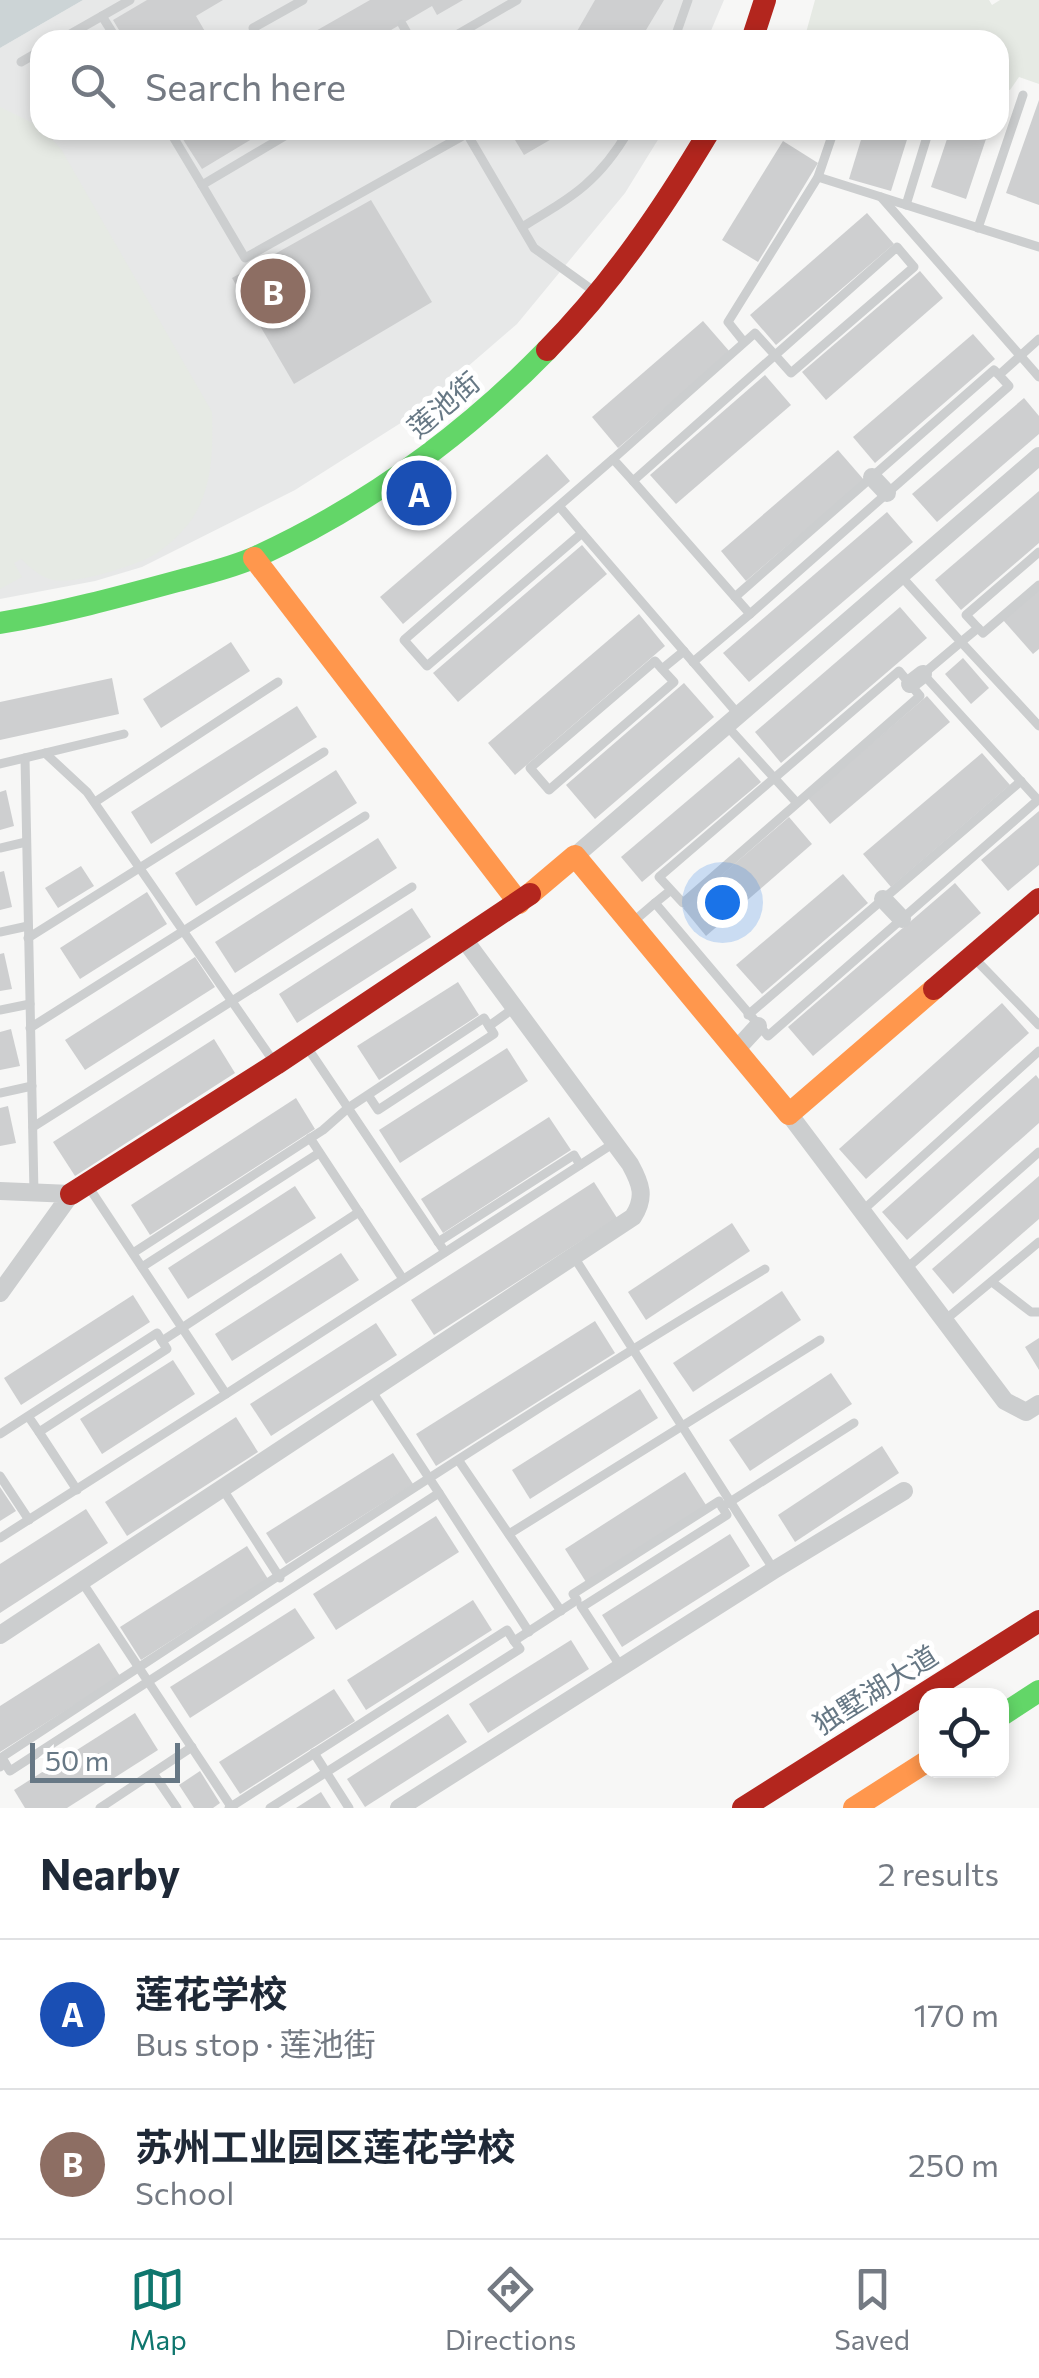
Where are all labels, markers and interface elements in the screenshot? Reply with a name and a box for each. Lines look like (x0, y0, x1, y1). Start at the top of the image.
search box (30, 30, 1009, 140)
icon: search (65, 58, 120, 113)
text: Search here (145, 62, 346, 109)
pin: B (240, 254, 306, 328)
street label: 莲池街 (400, 364, 486, 444)
pin: A (386, 456, 452, 530)
your location (697, 877, 748, 928)
street label: 独墅湖大道 (807, 1637, 943, 1741)
map controls (919, 1688, 1009, 1778)
button: locate (919, 1688, 1009, 1778)
scale bar (30, 1738, 180, 1782)
text: 50 m (45, 1743, 109, 1777)
text: Nearby (40, 1847, 180, 1899)
text: 2 results (878, 1853, 999, 1893)
text: 莲花学校 (135, 1969, 287, 2016)
text: A (61, 1994, 84, 2034)
text: 170 m (914, 1994, 999, 2034)
text: Bus stop · 莲池街 (135, 2023, 375, 2063)
text: 苏州工业园区莲花学校 (135, 2122, 515, 2169)
text: B (62, 2144, 83, 2184)
text: 250 m (908, 2144, 999, 2184)
text: School (135, 2172, 234, 2212)
tab: Map (129, 2262, 187, 2356)
tab: Directions (445, 2262, 576, 2356)
tab: Saved (834, 2262, 910, 2356)

